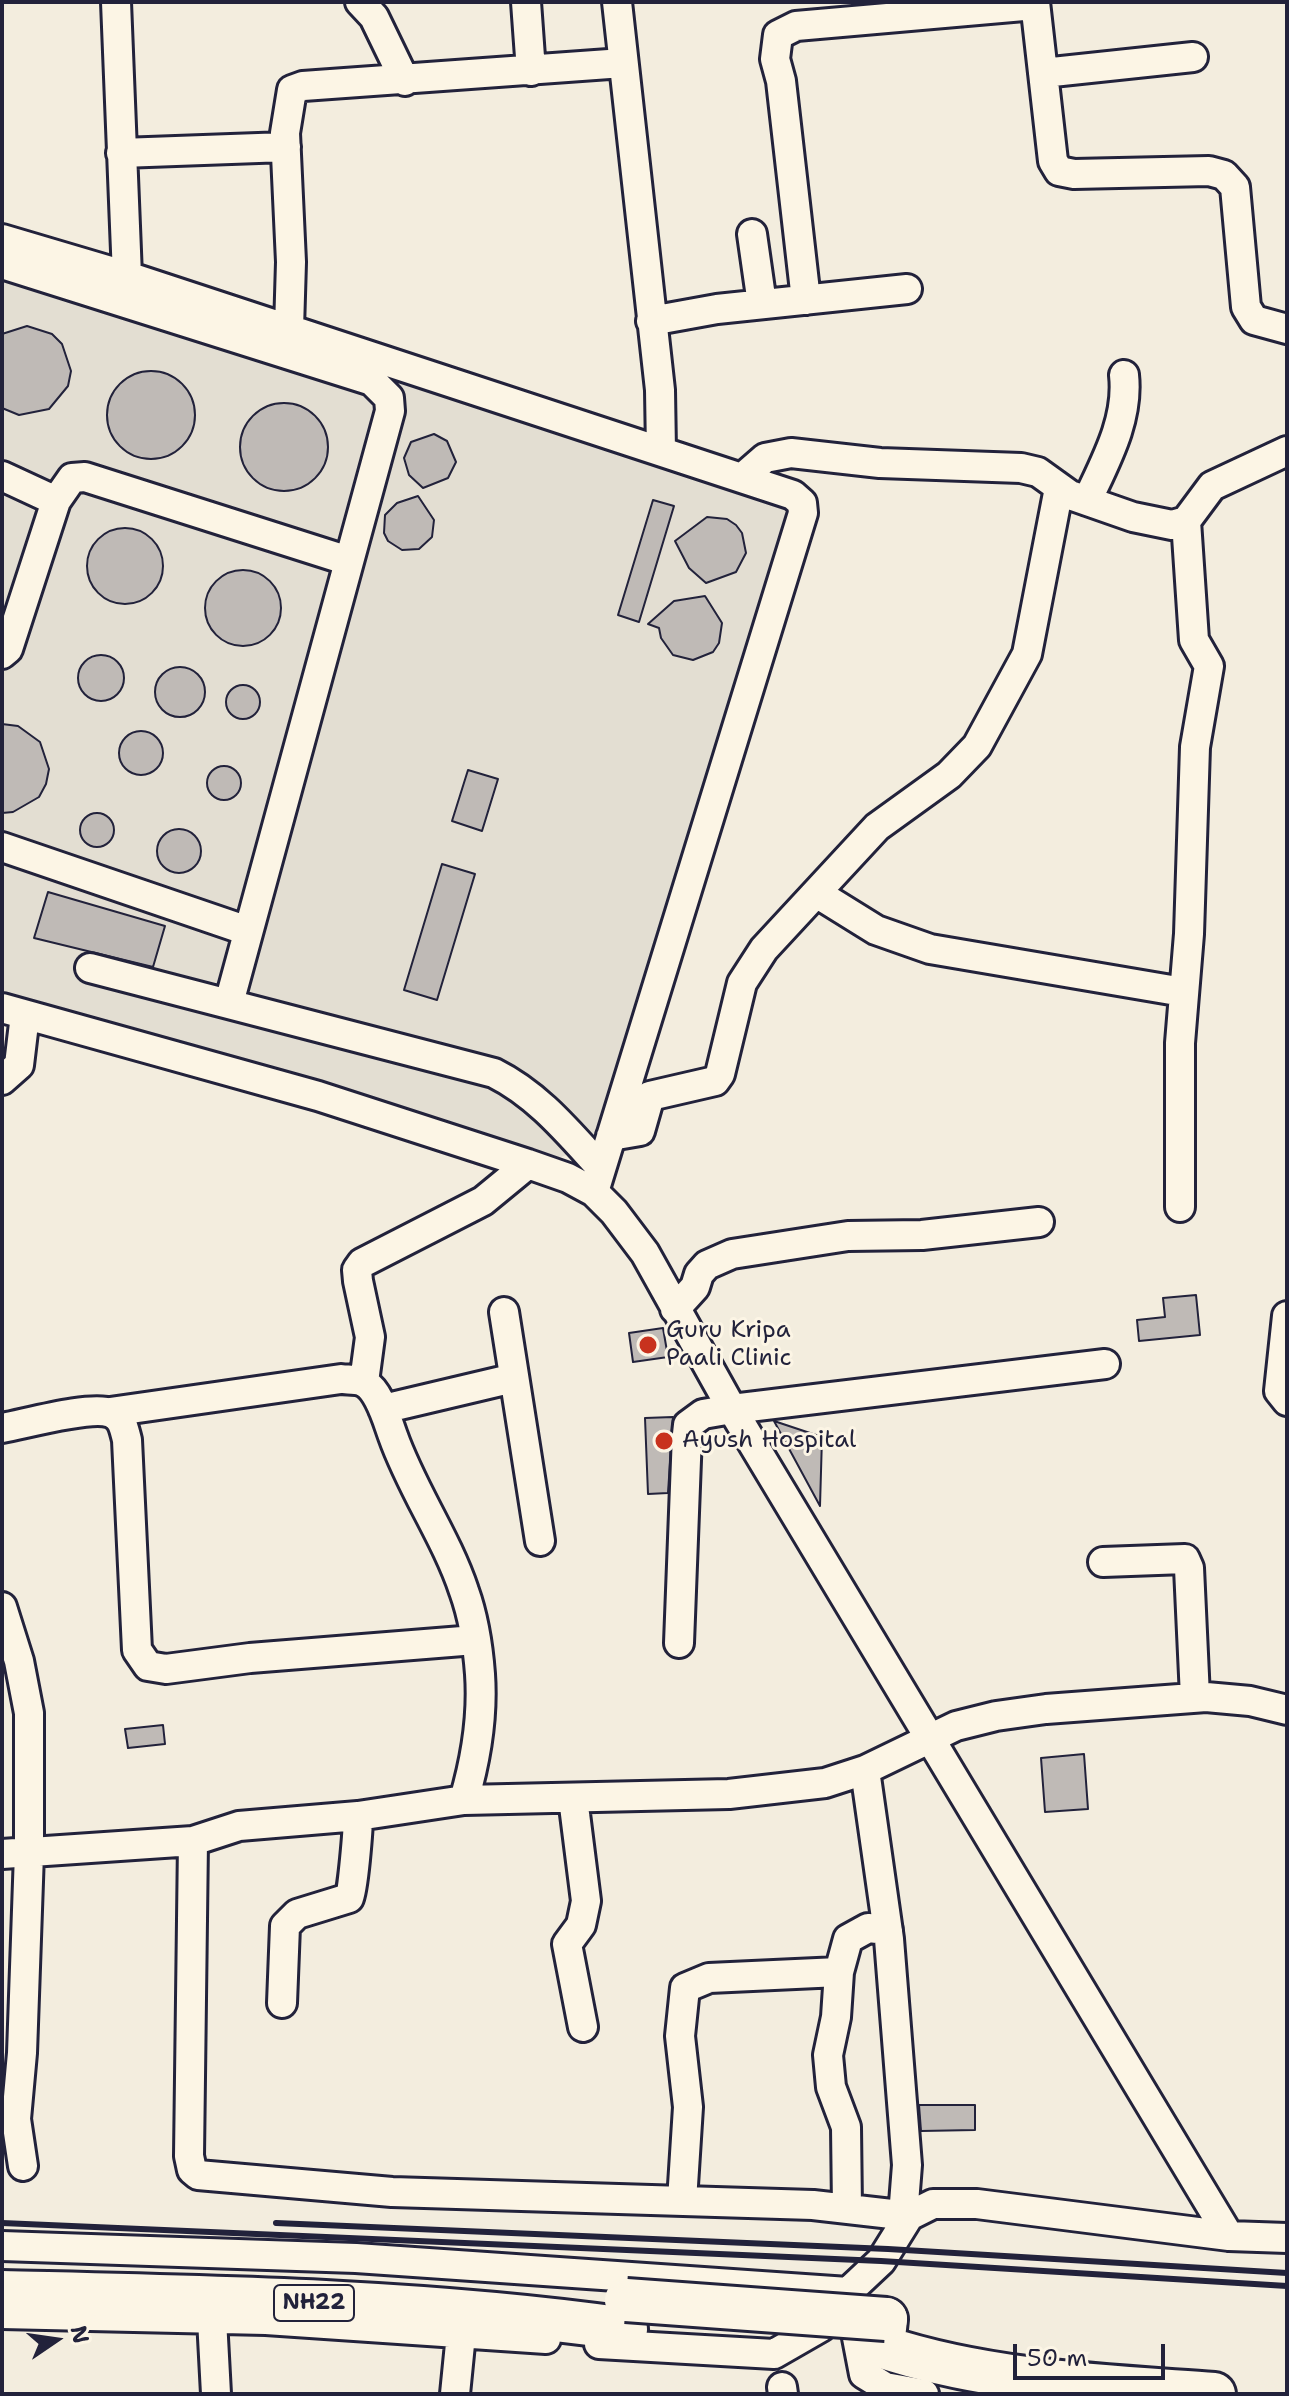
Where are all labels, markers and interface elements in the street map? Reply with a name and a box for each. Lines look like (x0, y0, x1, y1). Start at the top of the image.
place label: Guru Kripa Paali Clinic (666, 1317, 792, 1373)
marker: Guru Kripa Paali Clinic (637, 1334, 659, 1356)
place label: Ayush Hospital (682, 1427, 856, 1455)
marker: Ayush Hospital (653, 1430, 675, 1452)
road number: NH22 (274, 2285, 354, 2321)
north arrow (16, 2300, 96, 2380)
text: N (64, 2323, 96, 2346)
scale bar (1017, 2328, 1169, 2378)
text: 50 m (1027, 2342, 1087, 2374)

